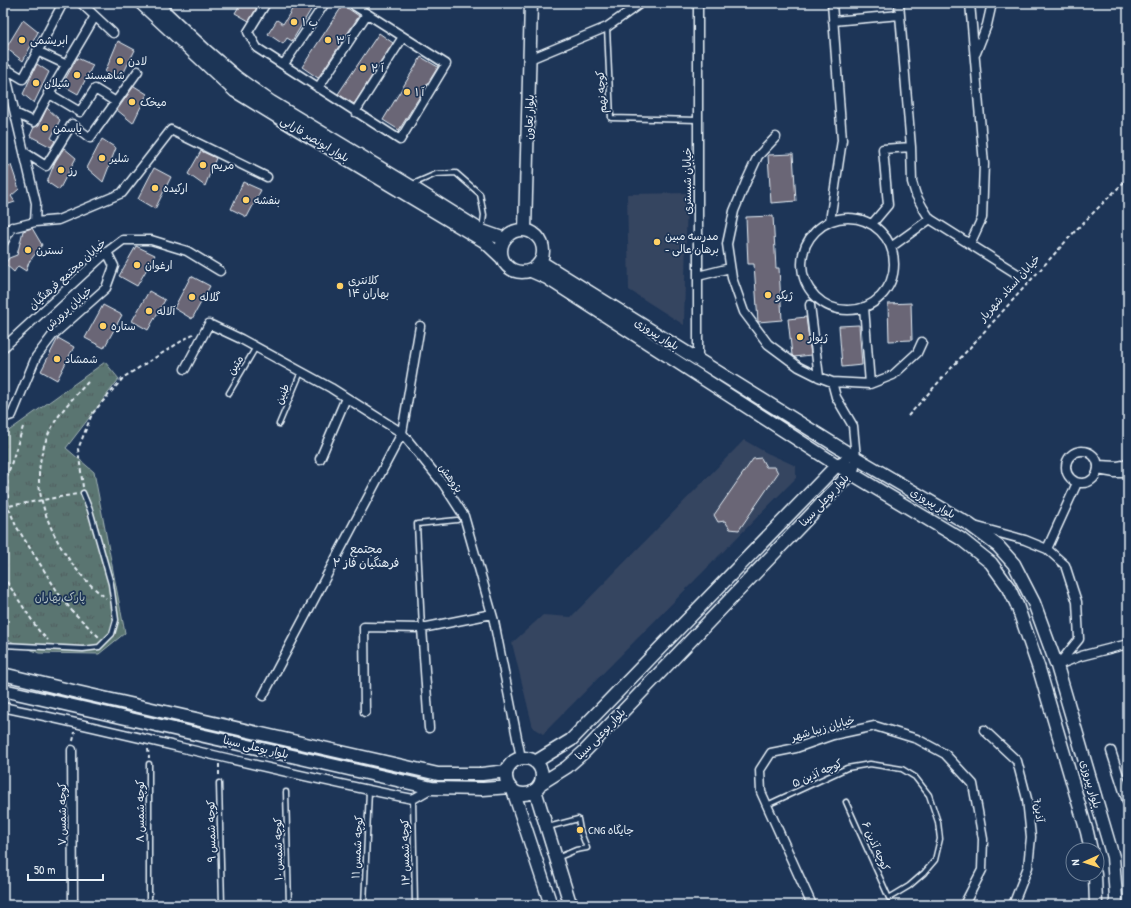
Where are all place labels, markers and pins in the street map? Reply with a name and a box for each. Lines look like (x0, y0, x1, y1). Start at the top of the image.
place label: ب ۱ (302, 15, 318, 30)
marker: ب ۱ (289, 17, 299, 27)
place label: ابریشمی (30, 33, 68, 48)
place label: آ ۳ (336, 33, 352, 47)
marker: ابریشمی (17, 35, 27, 45)
marker: آ ۳ (323, 35, 333, 45)
place label: لادن (128, 54, 147, 68)
marker: لادن (115, 56, 125, 66)
place label: آ ۲ (371, 61, 385, 75)
marker: آ ۲ (358, 63, 368, 73)
place label: شاهپسند (85, 68, 125, 82)
marker: شاهپسند (72, 70, 82, 80)
place label: شیلان (44, 76, 70, 90)
marker: شیلان (31, 78, 41, 88)
place label: آ ۱ (415, 85, 426, 99)
marker: آ ۱ (402, 87, 412, 97)
place label: میخک (140, 95, 167, 109)
marker: میخک (127, 97, 137, 107)
place label: یاسمن (53, 121, 82, 135)
marker: یاسمن (40, 123, 50, 133)
place label: شلیر (109, 151, 129, 165)
marker: شلیر (97, 153, 107, 163)
place label: مریم (211, 158, 234, 174)
marker: مریم (198, 160, 208, 170)
place label: رز (68, 163, 77, 177)
marker: رز (56, 165, 66, 175)
place label: ارکیده (163, 181, 188, 195)
marker: ارکیده (150, 183, 160, 193)
place label: بنفشه (254, 193, 280, 208)
marker: بنفشه (241, 195, 251, 205)
place label: مدرسه مبین - برهان عالی (665, 229, 719, 257)
marker: مدرسه مبین - برهان عالی (652, 237, 662, 247)
place label: نسترن (36, 243, 63, 257)
marker: نسترن (23, 245, 33, 255)
place label: ارغوان (145, 258, 173, 273)
marker: ارغوان (132, 260, 142, 270)
place label: کلانتری ۱۴ بهاران (348, 273, 389, 301)
marker: کلانتری ۱۴ بهاران (335, 281, 345, 291)
place label: ژیکو (775, 288, 793, 303)
place label: گلاله (200, 290, 221, 304)
marker: ژیکو (763, 290, 773, 300)
marker: گلاله (187, 292, 197, 302)
place label: آلاله (157, 304, 176, 318)
marker: آلاله (144, 306, 154, 316)
place label: ستاره (111, 319, 136, 333)
marker: ستاره (98, 321, 108, 331)
place label: ژیوار (807, 330, 828, 345)
marker: ژیوار (795, 332, 805, 342)
place label: شمشاد (65, 352, 98, 366)
marker: شمشاد (52, 354, 62, 364)
place label: CNG جایگاه (588, 823, 634, 837)
marker: CNG جایگاه (575, 825, 585, 835)

